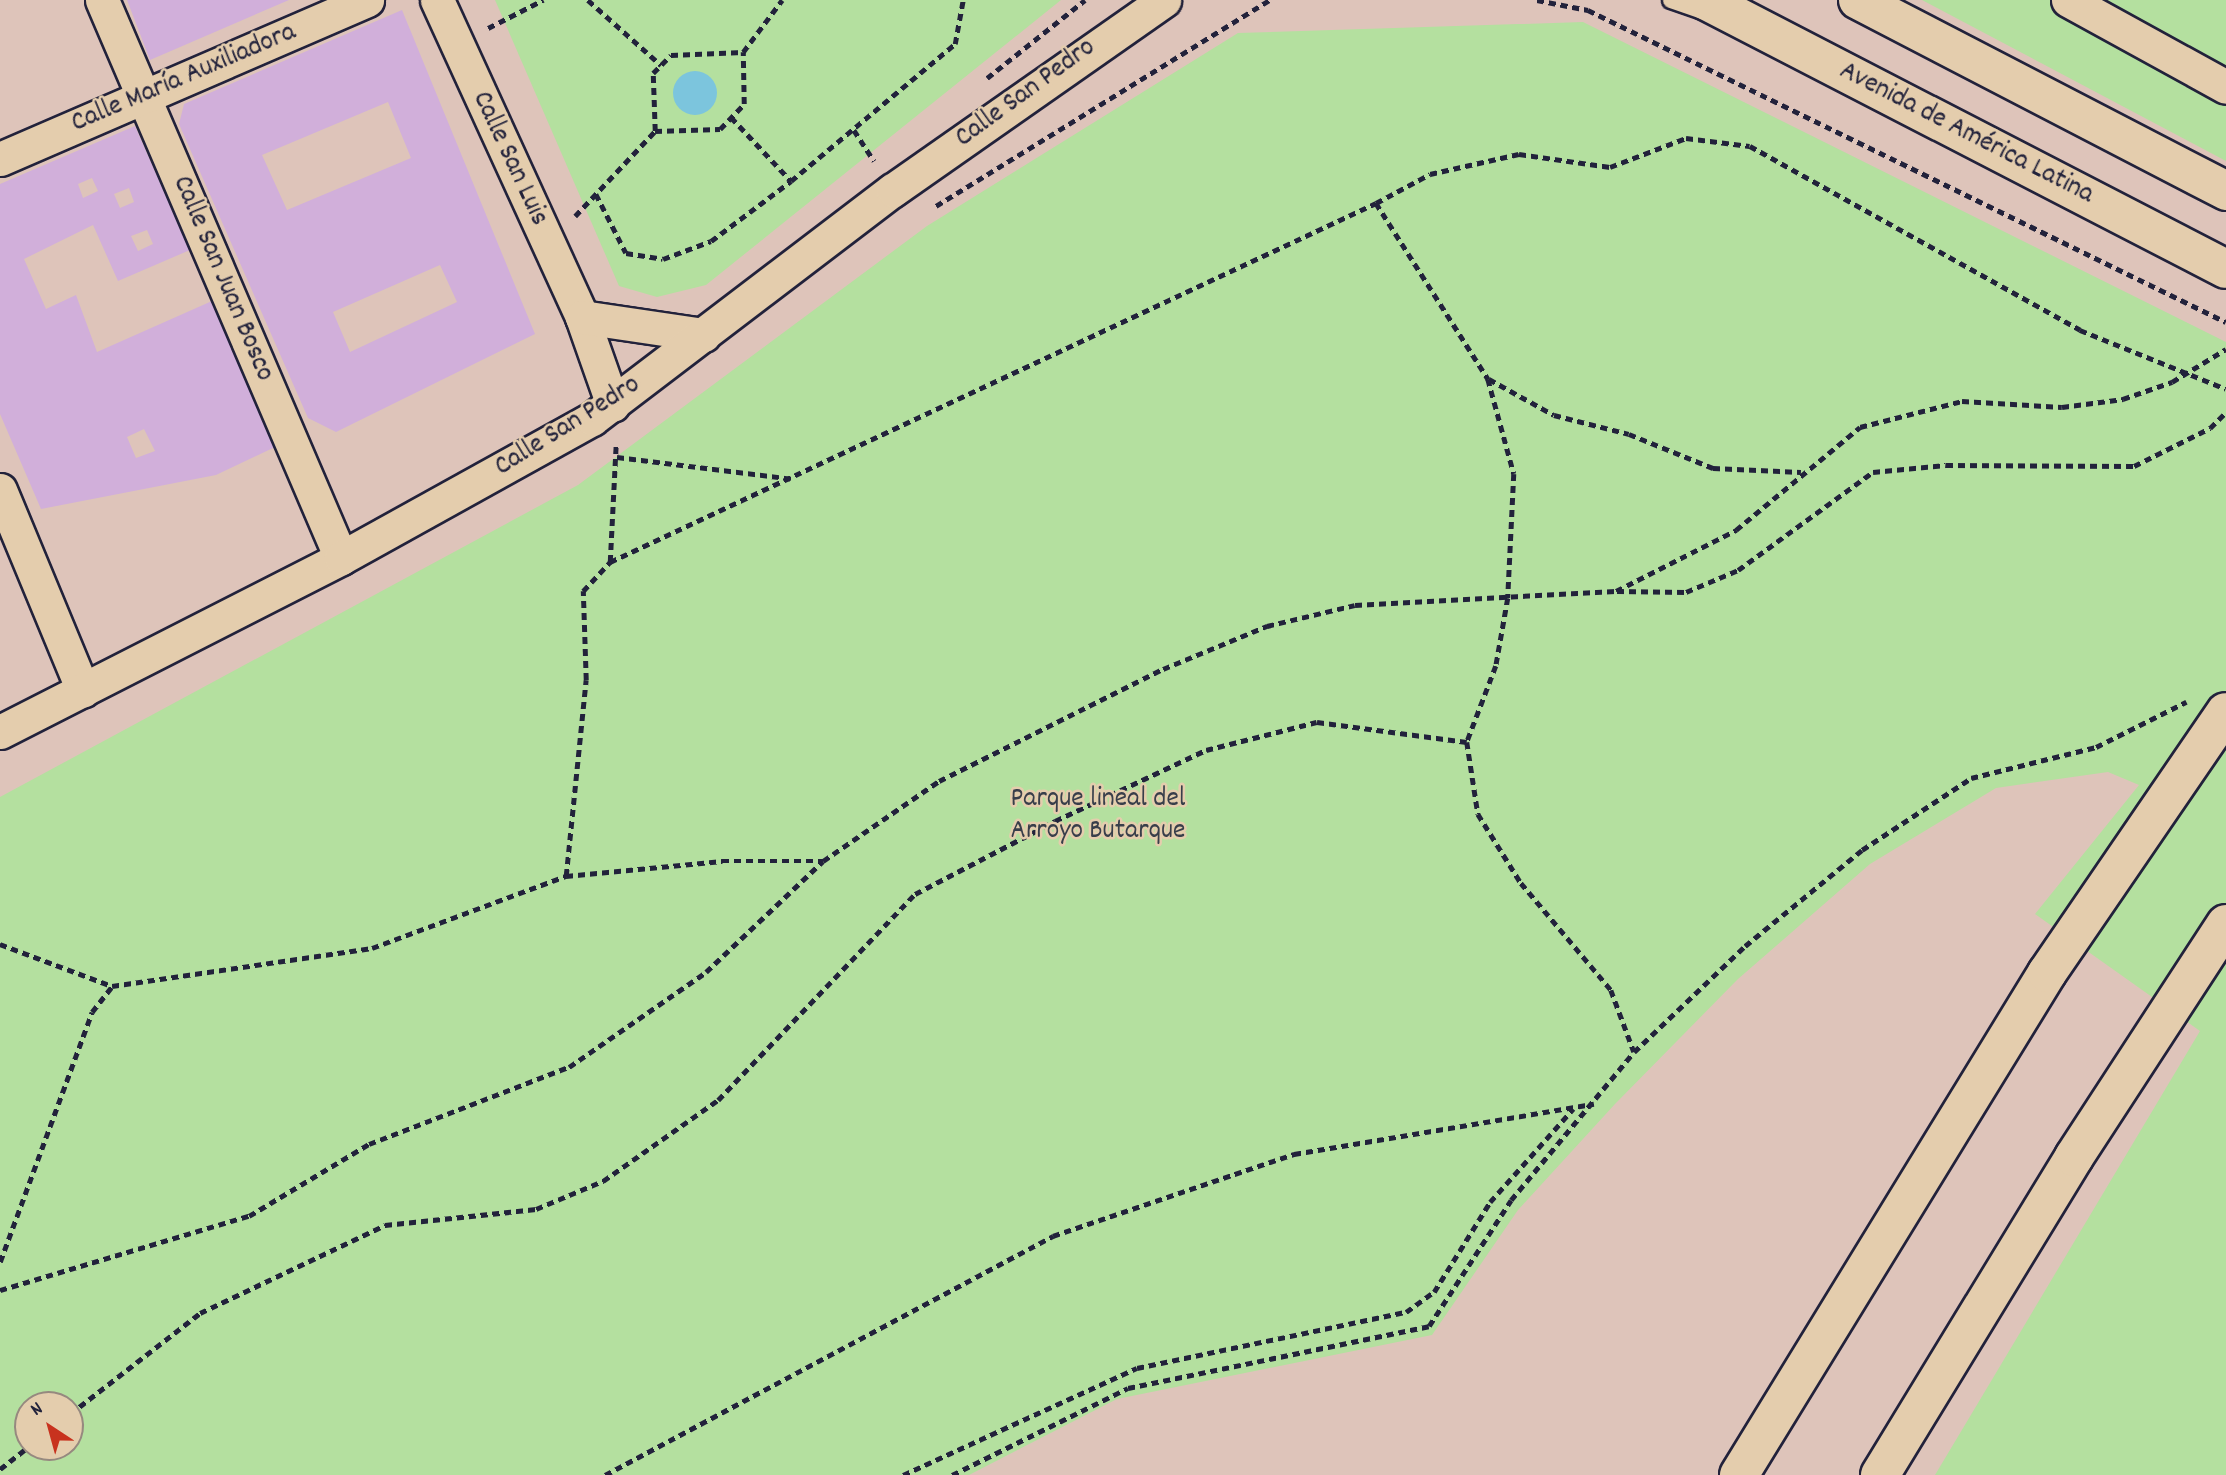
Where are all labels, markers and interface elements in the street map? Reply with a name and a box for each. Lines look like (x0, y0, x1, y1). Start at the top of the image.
street label: Calle María Auxiliadora (67, 17, 301, 141)
street label: Calle San Pedro (949, 32, 1103, 156)
street label: Avenida de América Latina (1833, 55, 2099, 213)
street label: Calle San Luis (463, 87, 555, 231)
street label: Calle San Juan Bosco (164, 171, 280, 387)
street label: Calle San Pedro (489, 369, 647, 485)
park label: Parque lineal del Arroyo Butarque (1011, 783, 1185, 849)
north arrow (14, 1391, 84, 1461)
text: N (26, 1397, 49, 1424)

